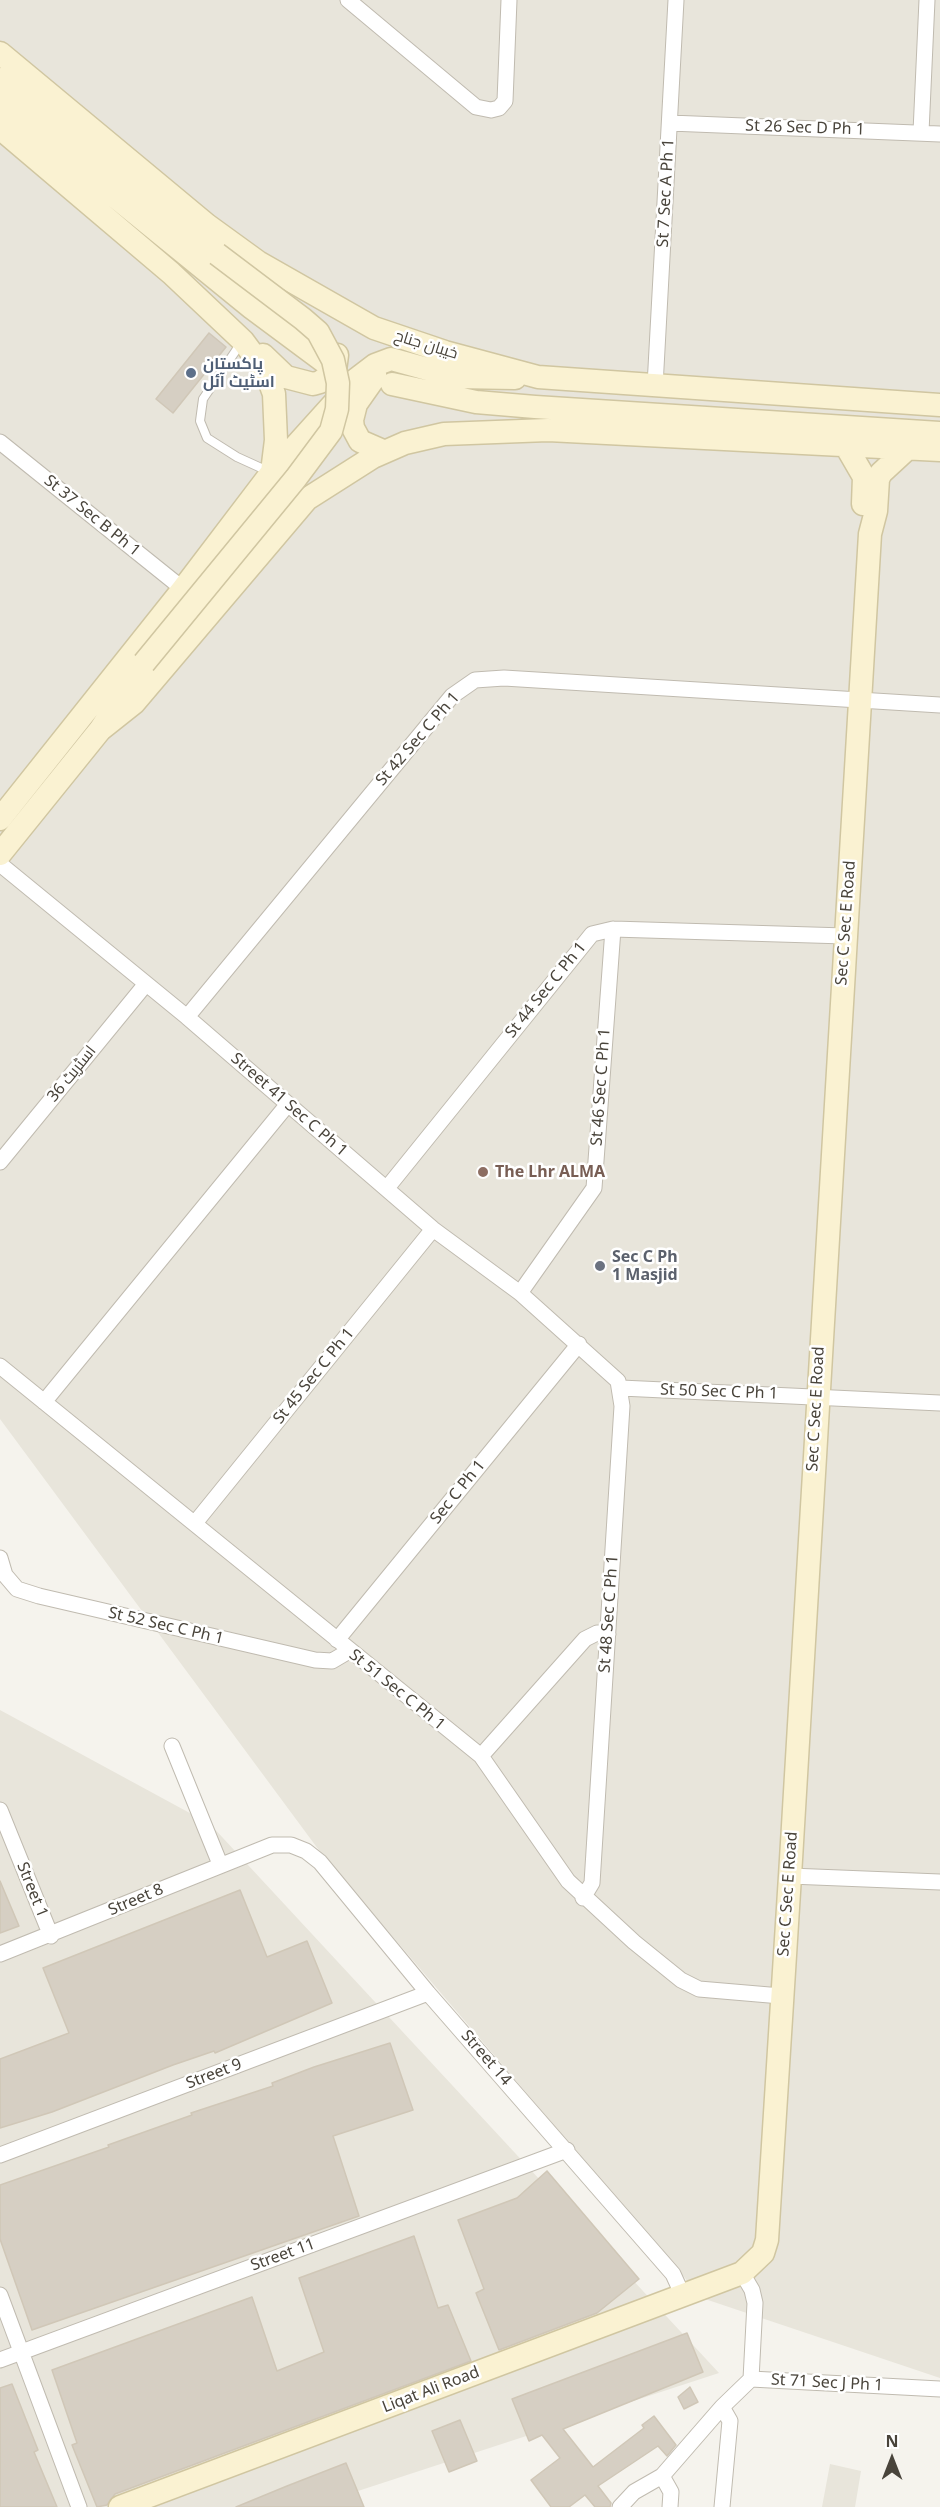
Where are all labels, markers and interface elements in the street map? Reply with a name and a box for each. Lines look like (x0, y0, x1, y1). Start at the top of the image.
street label: St 26 Sec D Ph 1 (745, 116, 865, 140)
street label: St 7 Sec A Ph 1 (654, 138, 678, 248)
street label: خیبان جناح (392, 326, 460, 364)
place label: پاکستان اسٹیٹ آئل (203, 354, 275, 392)
marker: پاکستان اسٹیٹ آئل (184, 366, 198, 380)
street label: St 37 Sec B Ph 1 (40, 471, 144, 561)
street label: St 42 Sec C Ph 1 (372, 688, 464, 790)
street label: Sec C Sec E Road (832, 860, 860, 986)
street label: St 44 Sec C Ph 1 (501, 938, 591, 1042)
street label: St 46 Sec C Ph 1 (587, 1027, 615, 1147)
street label: اسٹریٹ 36 (44, 1042, 100, 1106)
street label: Street 41 Sec C Ph 1 (227, 1049, 351, 1161)
place label: The Lhr ALMA (495, 1162, 605, 1182)
marker: The Lhr ALMA (476, 1165, 490, 1179)
place label: Sec C Ph 1 Masjid (612, 1247, 678, 1285)
marker: Sec C Ph 1 Masjid (593, 1259, 607, 1273)
street label: St 45 Sec C Ph 1 (269, 1324, 359, 1428)
street label: Sec C Sec E Road (803, 1346, 829, 1472)
street label: St 50 Sec C Ph 1 (660, 1380, 778, 1404)
street label: Sec C Ph 1 (426, 1456, 490, 1528)
street label: St 48 Sec C Ph 1 (595, 1554, 623, 1674)
street label: St 52 Sec C Ph 1 (106, 1603, 226, 1649)
street label: St 51 Sec C Ph 1 (345, 1645, 449, 1735)
street label: Sec C Sec E Road (774, 1831, 802, 1957)
street label: Street 1 (12, 1860, 52, 1920)
street label: Street 8 (106, 1880, 166, 1920)
street label: Street 14 (457, 2026, 515, 2090)
street label: Street 9 (183, 2055, 245, 2093)
street label: Street 11 (248, 2234, 318, 2276)
street label: Liqat Ali Road (380, 2363, 482, 2417)
street label: St 71 Sec J Ph 1 (770, 2370, 884, 2396)
north arrow (862, 2429, 922, 2489)
text: N (885, 2430, 899, 2452)

